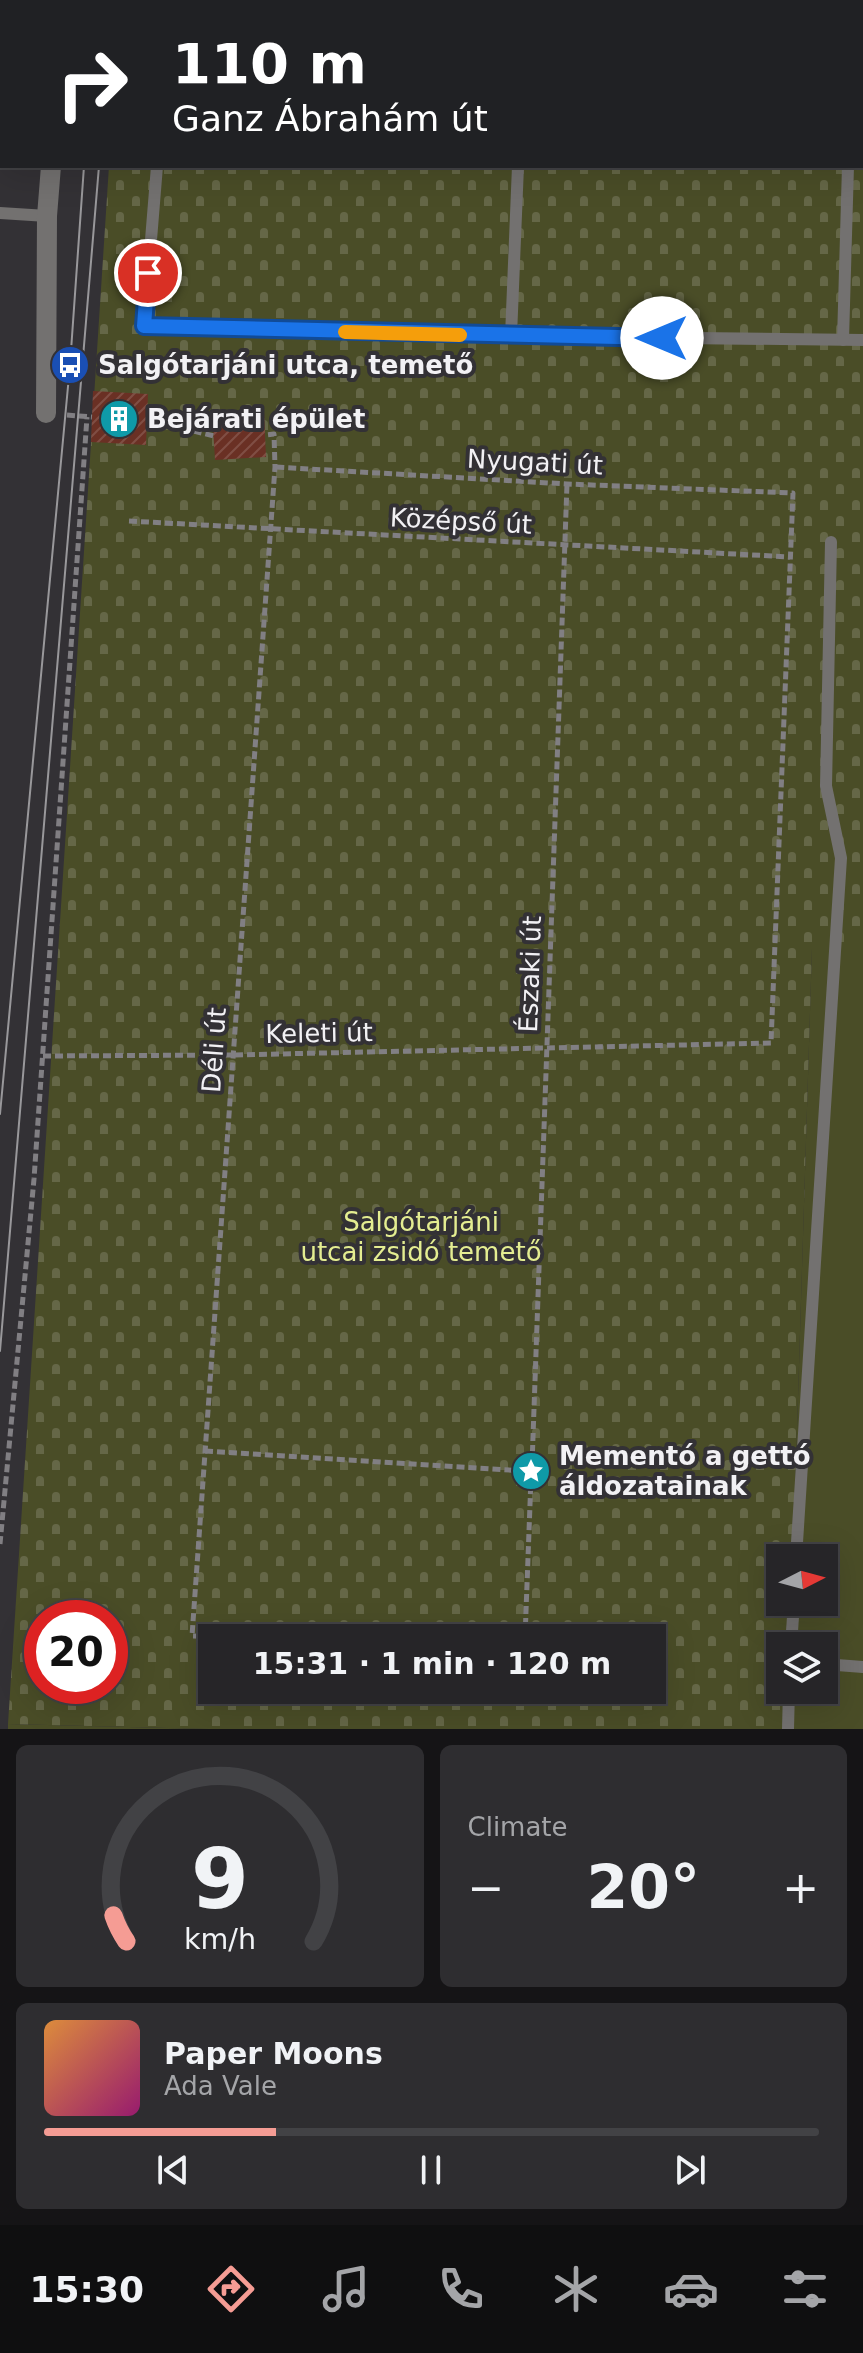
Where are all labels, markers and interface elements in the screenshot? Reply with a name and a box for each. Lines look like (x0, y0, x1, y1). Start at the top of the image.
text: 110 m (172, 31, 367, 96)
icon: right (40, 32, 144, 136)
text: Ganz Ábrahám út (172, 98, 488, 139)
pin (114, 239, 182, 307)
icon: arrive (126, 251, 170, 295)
position arrow (620, 296, 704, 380)
bus stop icon: Salgótarjáni utca, temető (49, 344, 91, 386)
place label: Salgótarjáni utca, temető (98, 350, 473, 380)
building icon: Bejárati épület (98, 398, 140, 440)
place label: Bejárati épület (147, 404, 365, 434)
street label: Nyugati út (466, 443, 604, 481)
street label: Középső út (389, 502, 533, 540)
street label: Északi út (512, 915, 547, 1033)
street label: Déli út (196, 1006, 232, 1094)
street label: Keleti út (265, 1017, 373, 1049)
park label: Salgótarjáni utcai zsidó temető (300, 1207, 542, 1267)
place label: Mementó a gettó áldozatainak (559, 1441, 811, 1501)
place icon: Mementó a gettó áldozatainak (510, 1450, 552, 1492)
north arrow (766, 1544, 838, 1616)
map controls (766, 1544, 838, 1704)
speed limit sign: 20 (24, 1600, 128, 1704)
button: layers (766, 1632, 838, 1704)
text: 15:31 · 1 min · 120 m (253, 1646, 611, 1681)
text: Climate (468, 1812, 568, 1842)
text: 9 (191, 1831, 249, 1928)
text: 20° (587, 1852, 700, 1922)
text: − (468, 1862, 504, 1913)
text: + (782, 1862, 819, 1913)
text: km/h (184, 1922, 256, 1956)
text: Paper Moons (164, 2036, 383, 2071)
text: Ada Vale (164, 2071, 277, 2101)
icon: previous (151, 2148, 195, 2192)
icon: pause (409, 2148, 453, 2192)
icon: next (668, 2148, 712, 2192)
icon: directions (203, 2261, 259, 2317)
icon: music (318, 2261, 374, 2317)
icon: phone (433, 2261, 489, 2317)
icon: climate (548, 2261, 604, 2317)
icon: car (663, 2261, 719, 2317)
icon: filters (777, 2261, 833, 2317)
text: 15:30 (29, 2269, 144, 2310)

